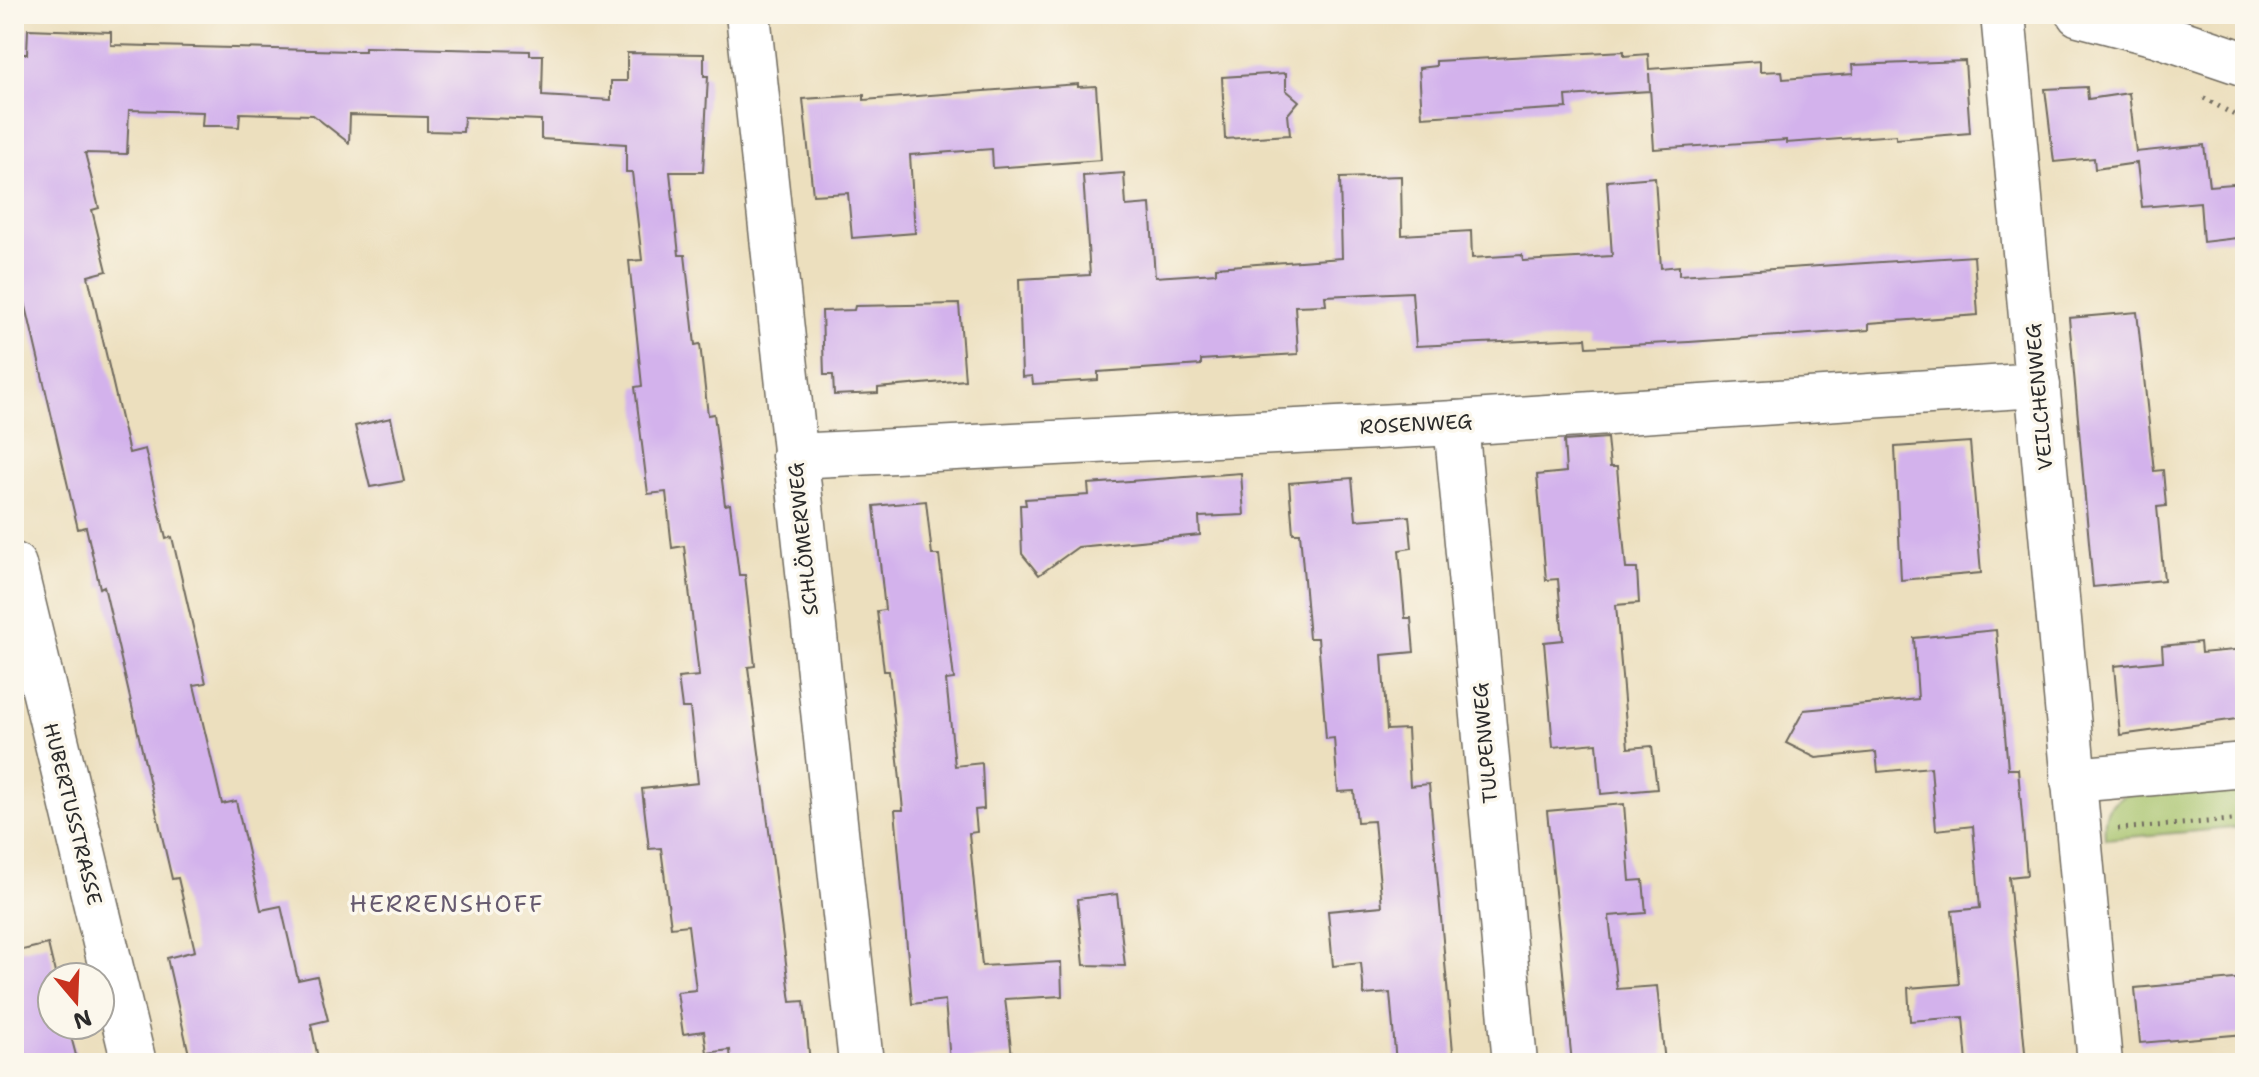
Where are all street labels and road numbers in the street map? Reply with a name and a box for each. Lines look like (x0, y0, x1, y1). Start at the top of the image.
street label: VEILCHENWEG (2020, 322, 2058, 472)
street label: ROSENWEG (1359, 408, 1473, 440)
street label: SCHLÖMERWEG (782, 461, 824, 617)
street label: TULPENWEG (1467, 682, 1503, 804)
street label: HUBERTUSSTRASSE (38, 720, 108, 908)

